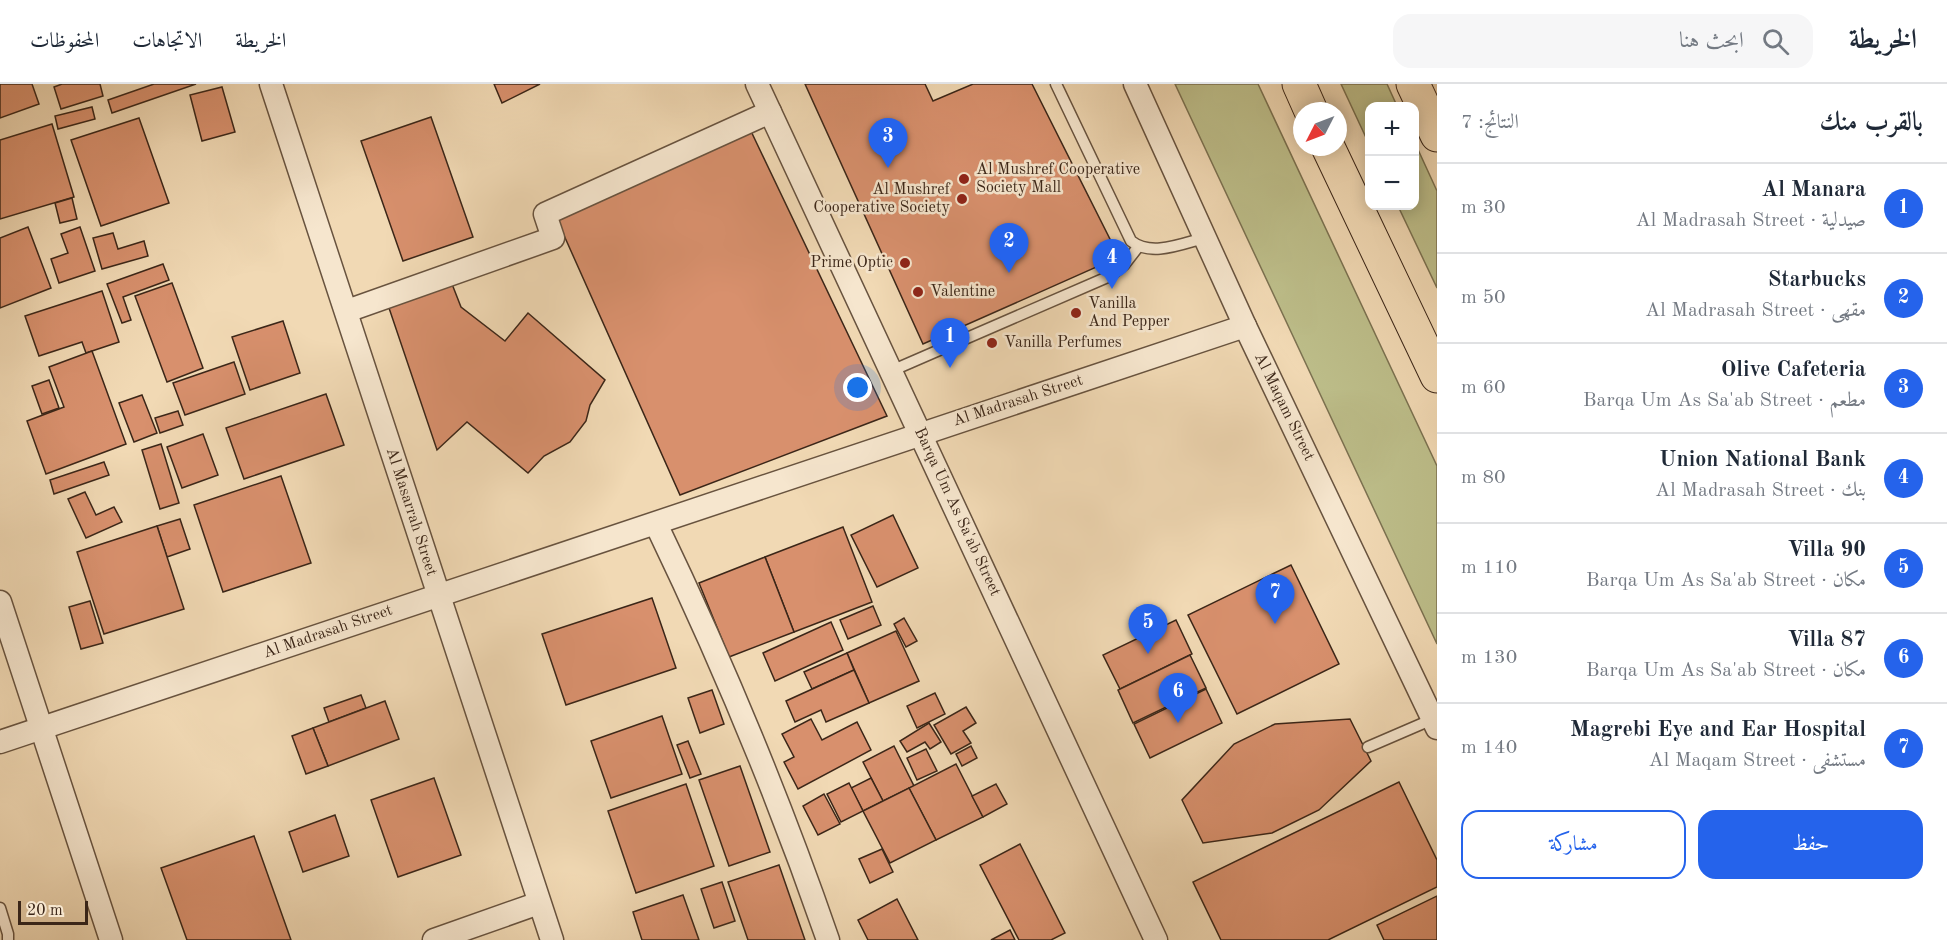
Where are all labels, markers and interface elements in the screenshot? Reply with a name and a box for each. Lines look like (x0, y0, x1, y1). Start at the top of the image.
search box (1393, 14, 1813, 68)
icon: search (1759, 25, 1792, 58)
text: الخريطة (1849, 27, 1917, 55)
text: ابحث هنا (1679, 30, 1744, 52)
text: المحفوظات (30, 31, 99, 52)
text: الاتجاهات (132, 31, 202, 52)
text: الخريطة (235, 31, 286, 52)
north arrow (1293, 102, 1347, 156)
map controls (1365, 102, 1419, 210)
button: + (1365, 102, 1419, 156)
text: بالقرب منك (1820, 110, 1923, 136)
text: النتائج: 7 (1461, 113, 1519, 133)
pin: 3 (868, 118, 908, 168)
button: − (1365, 156, 1419, 210)
place label: Al Mushref Cooperative Society Mall (976, 162, 1140, 196)
marker: Al Mushref Cooperative Society Mall (957, 172, 971, 186)
text: Al Manara (1762, 179, 1866, 201)
place label: Al Mushref Cooperative Society (813, 182, 951, 216)
marker: Al Mushref Cooperative Society (955, 192, 969, 206)
text: 30 m (1461, 198, 1506, 218)
text: 1 (1898, 198, 1909, 218)
text: صيدلية · Al Madrasah Street (1635, 211, 1866, 231)
pin: 2 (990, 224, 1028, 273)
pin: 4 (1092, 240, 1132, 289)
place label: Prime Optic (810, 255, 893, 271)
marker: Prime Optic (898, 256, 912, 270)
text: Starbucks (1768, 269, 1866, 291)
place label: Valentine (930, 284, 995, 300)
marker: Valentine (911, 285, 925, 299)
text: 50 m (1461, 288, 1506, 308)
text: 2 (1898, 288, 1909, 308)
place label: Vanilla And Pepper (1088, 296, 1170, 330)
text: مقهى · Al Madrasah Street (1645, 301, 1866, 321)
marker: Vanilla And Pepper (1069, 306, 1083, 320)
pin: 1 (930, 318, 970, 368)
place label: Vanilla Perfumes (1004, 335, 1122, 351)
marker: Vanilla Perfumes (985, 336, 999, 350)
street label: Al Maqam Street (1251, 351, 1317, 464)
text: Olive Cafeteria (1721, 359, 1866, 381)
street label: Al Madrasah Street (951, 372, 1085, 430)
your location (843, 373, 872, 402)
text: 60 m (1461, 378, 1506, 398)
text: 3 (1898, 378, 1909, 398)
text: مطعم · Barqa Um As Sa'ab Street (1583, 391, 1866, 411)
street label: Barqa Um As Sa'ab Street (911, 425, 1003, 599)
street label: Al Masarrah Street (383, 446, 439, 578)
text: Union National Bank (1659, 449, 1866, 471)
text: 80 m (1461, 468, 1506, 488)
text: 4 (1898, 468, 1909, 488)
text: بنك · Al Madrasah Street (1655, 481, 1866, 501)
text: Villa 90 (1788, 539, 1866, 561)
text: 110 m (1461, 558, 1517, 578)
text: 5 (1898, 558, 1909, 578)
text: مكان · Barqa Um As Sa'ab Street (1586, 571, 1866, 591)
pin: 7 (1256, 574, 1294, 624)
street label: Al Madrasah Street (261, 602, 395, 662)
pin: 5 (1128, 604, 1168, 654)
text: Villa 87 (1788, 629, 1866, 651)
text: 130 m (1461, 648, 1517, 668)
text: 6 (1898, 648, 1909, 668)
text: مكان · Barqa Um As Sa'ab Street (1586, 661, 1866, 681)
pin: 6 (1158, 674, 1198, 723)
text: Magrebi Eye and Ear Hospital (1570, 719, 1866, 741)
text: 140 m (1461, 738, 1517, 758)
text: 7 (1898, 738, 1909, 758)
text: مستشفى · Al Maqam Street (1648, 751, 1866, 771)
button: مشاركة (1461, 810, 1686, 879)
button: حفظ (1698, 810, 1923, 879)
scale bar (18, 898, 88, 926)
text: 20 m (27, 903, 63, 919)

